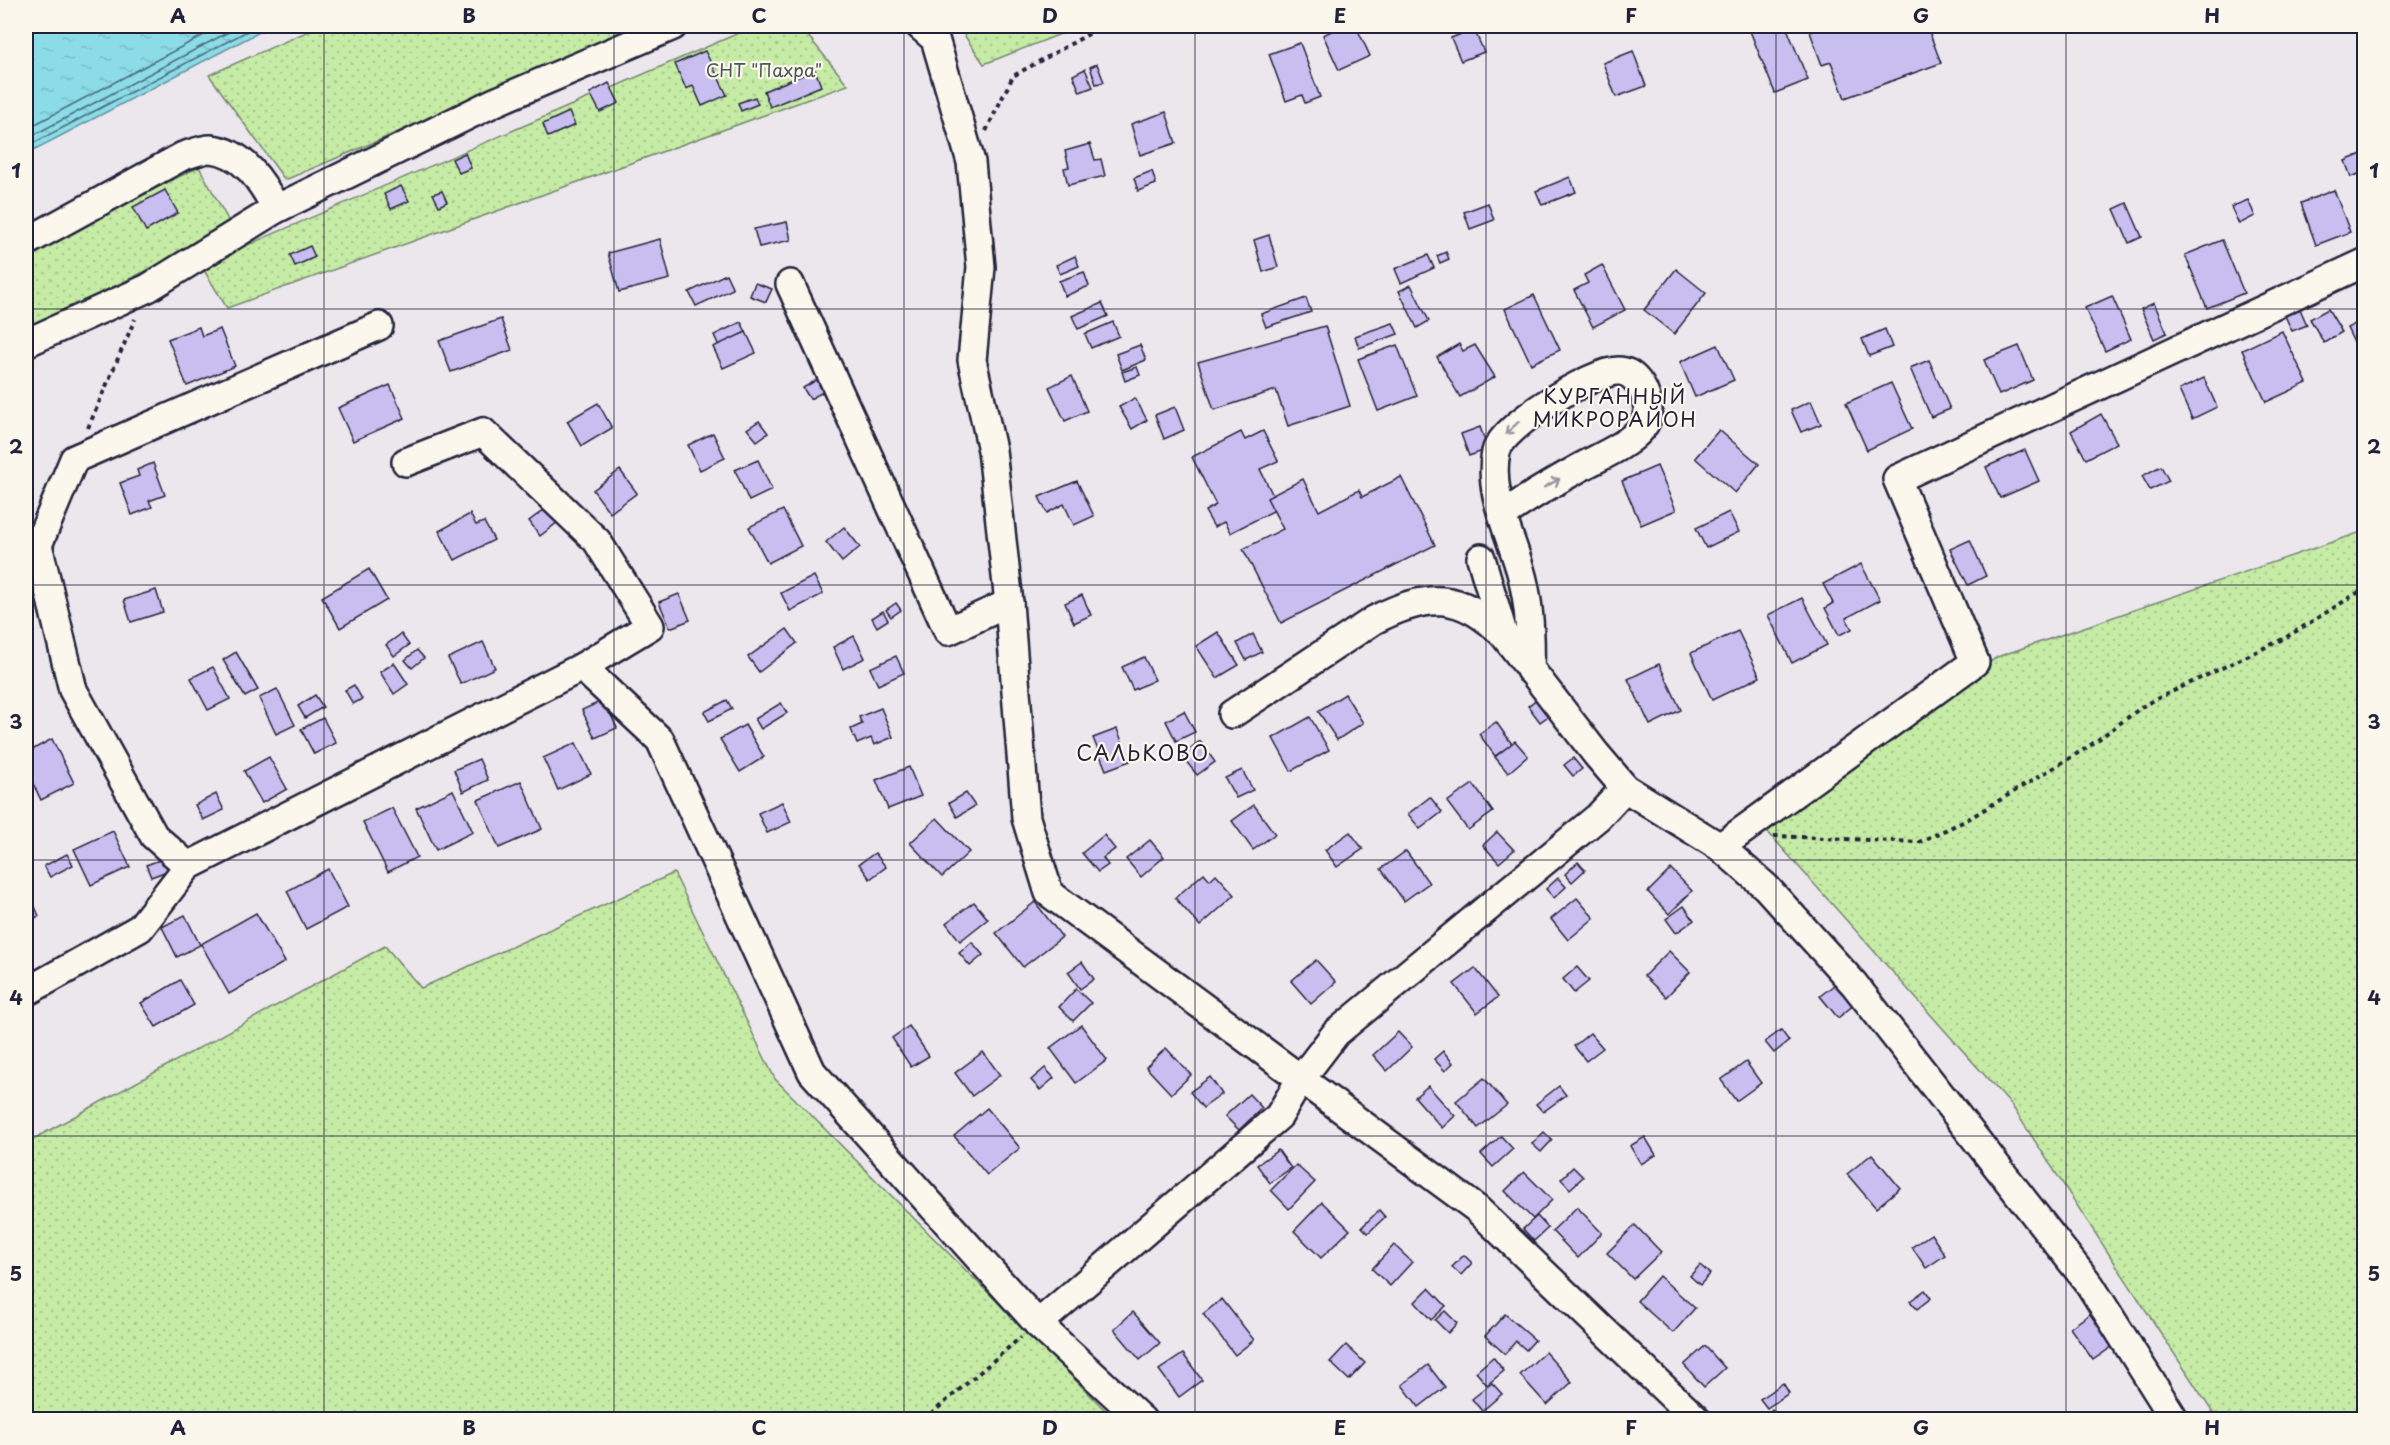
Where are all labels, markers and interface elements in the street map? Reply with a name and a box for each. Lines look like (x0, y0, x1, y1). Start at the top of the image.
text: A (170, 0, 186, 30)
text: B (462, 0, 476, 30)
text: C (751, 0, 767, 30)
text: D (1042, 0, 1058, 30)
text: E (1334, 0, 1346, 30)
text: F (1625, 0, 1637, 30)
text: G (1913, 0, 1929, 30)
text: H (2204, 0, 2220, 30)
park label: СНТ "Пахра" (706, 56, 822, 83)
text: 1 (11, 155, 21, 185)
text: 1 (2369, 155, 2379, 185)
district label: КУРГАННЫЙ МИКРОРАЙОН (1533, 381, 1697, 434)
one-way arrow (1505, 421, 1520, 435)
text: 2 (9, 431, 23, 461)
text: 2 (2367, 431, 2381, 461)
one-way arrow (1543, 477, 1560, 489)
text: 3 (9, 706, 23, 736)
text: 3 (2367, 706, 2381, 736)
district label: САЛЬКОВО (1076, 736, 1210, 768)
text: 4 (9, 982, 23, 1012)
text: 4 (2367, 982, 2381, 1012)
text: 5 (10, 1258, 22, 1288)
text: 5 (2368, 1258, 2380, 1288)
text: A (170, 1412, 186, 1442)
text: B (462, 1412, 476, 1442)
text: C (751, 1412, 767, 1442)
text: D (1042, 1412, 1058, 1442)
text: E (1334, 1412, 1346, 1442)
text: F (1625, 1412, 1637, 1442)
text: G (1913, 1412, 1929, 1442)
text: H (2204, 1412, 2220, 1442)

